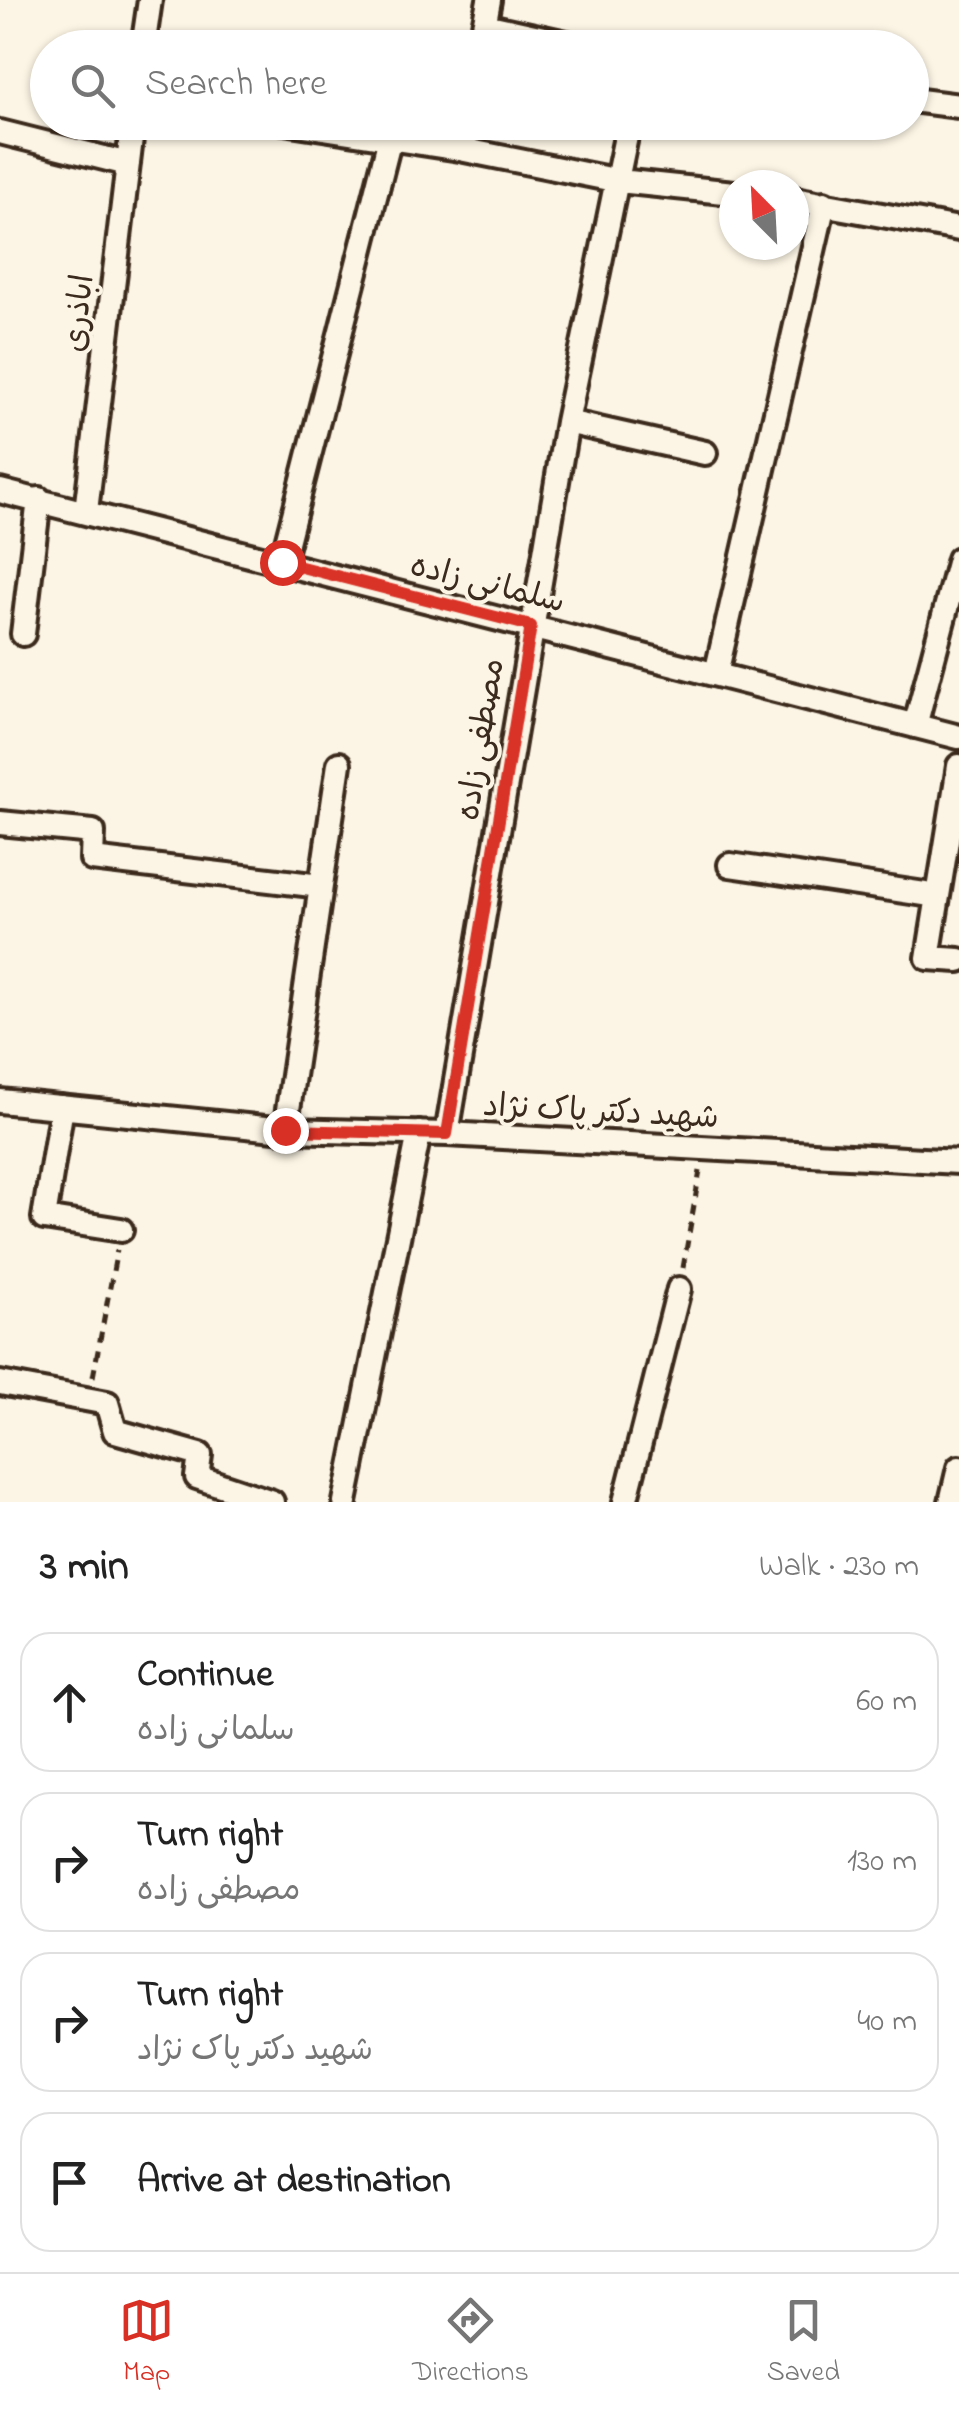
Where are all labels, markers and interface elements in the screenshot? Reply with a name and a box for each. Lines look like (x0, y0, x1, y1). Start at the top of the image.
search box (30, 30, 929, 140)
text: Search here (145, 57, 327, 113)
icon: search (65, 58, 120, 113)
north arrow (719, 170, 809, 260)
street label: اباذری (52, 272, 109, 355)
route start (260, 540, 306, 586)
street label: سلمانی زاده (405, 544, 569, 627)
street label: مصطفی زاده (446, 655, 518, 824)
street label: شهید دکتر پاک نژاد (482, 1084, 720, 1143)
route end (263, 1108, 309, 1154)
text: 3 min (40, 1537, 129, 1598)
text: Walk · 230 m (759, 1544, 919, 1591)
text: Continue (137, 1648, 273, 1704)
icon: ahead (42, 1675, 97, 1730)
text: 60 m (856, 1679, 917, 1726)
text: سلمانی زاده (137, 1708, 295, 1755)
text: Turn right (137, 1808, 283, 1864)
icon: right (42, 1835, 97, 1890)
text: 130 m (847, 1839, 917, 1886)
text: مصطفی زاده (137, 1868, 300, 1915)
text: Turn right (137, 1968, 283, 2024)
icon: right (42, 1995, 97, 2050)
text: 40 m (857, 1999, 917, 2046)
text: شهید دکتر پاک نژاد (137, 2028, 373, 2075)
text: Arrive at destination (137, 2154, 451, 2210)
icon: arrive (42, 2155, 97, 2210)
tab: Map (119, 2293, 174, 2394)
tab: Directions (412, 2293, 529, 2394)
tab: Saved (767, 2293, 840, 2394)

